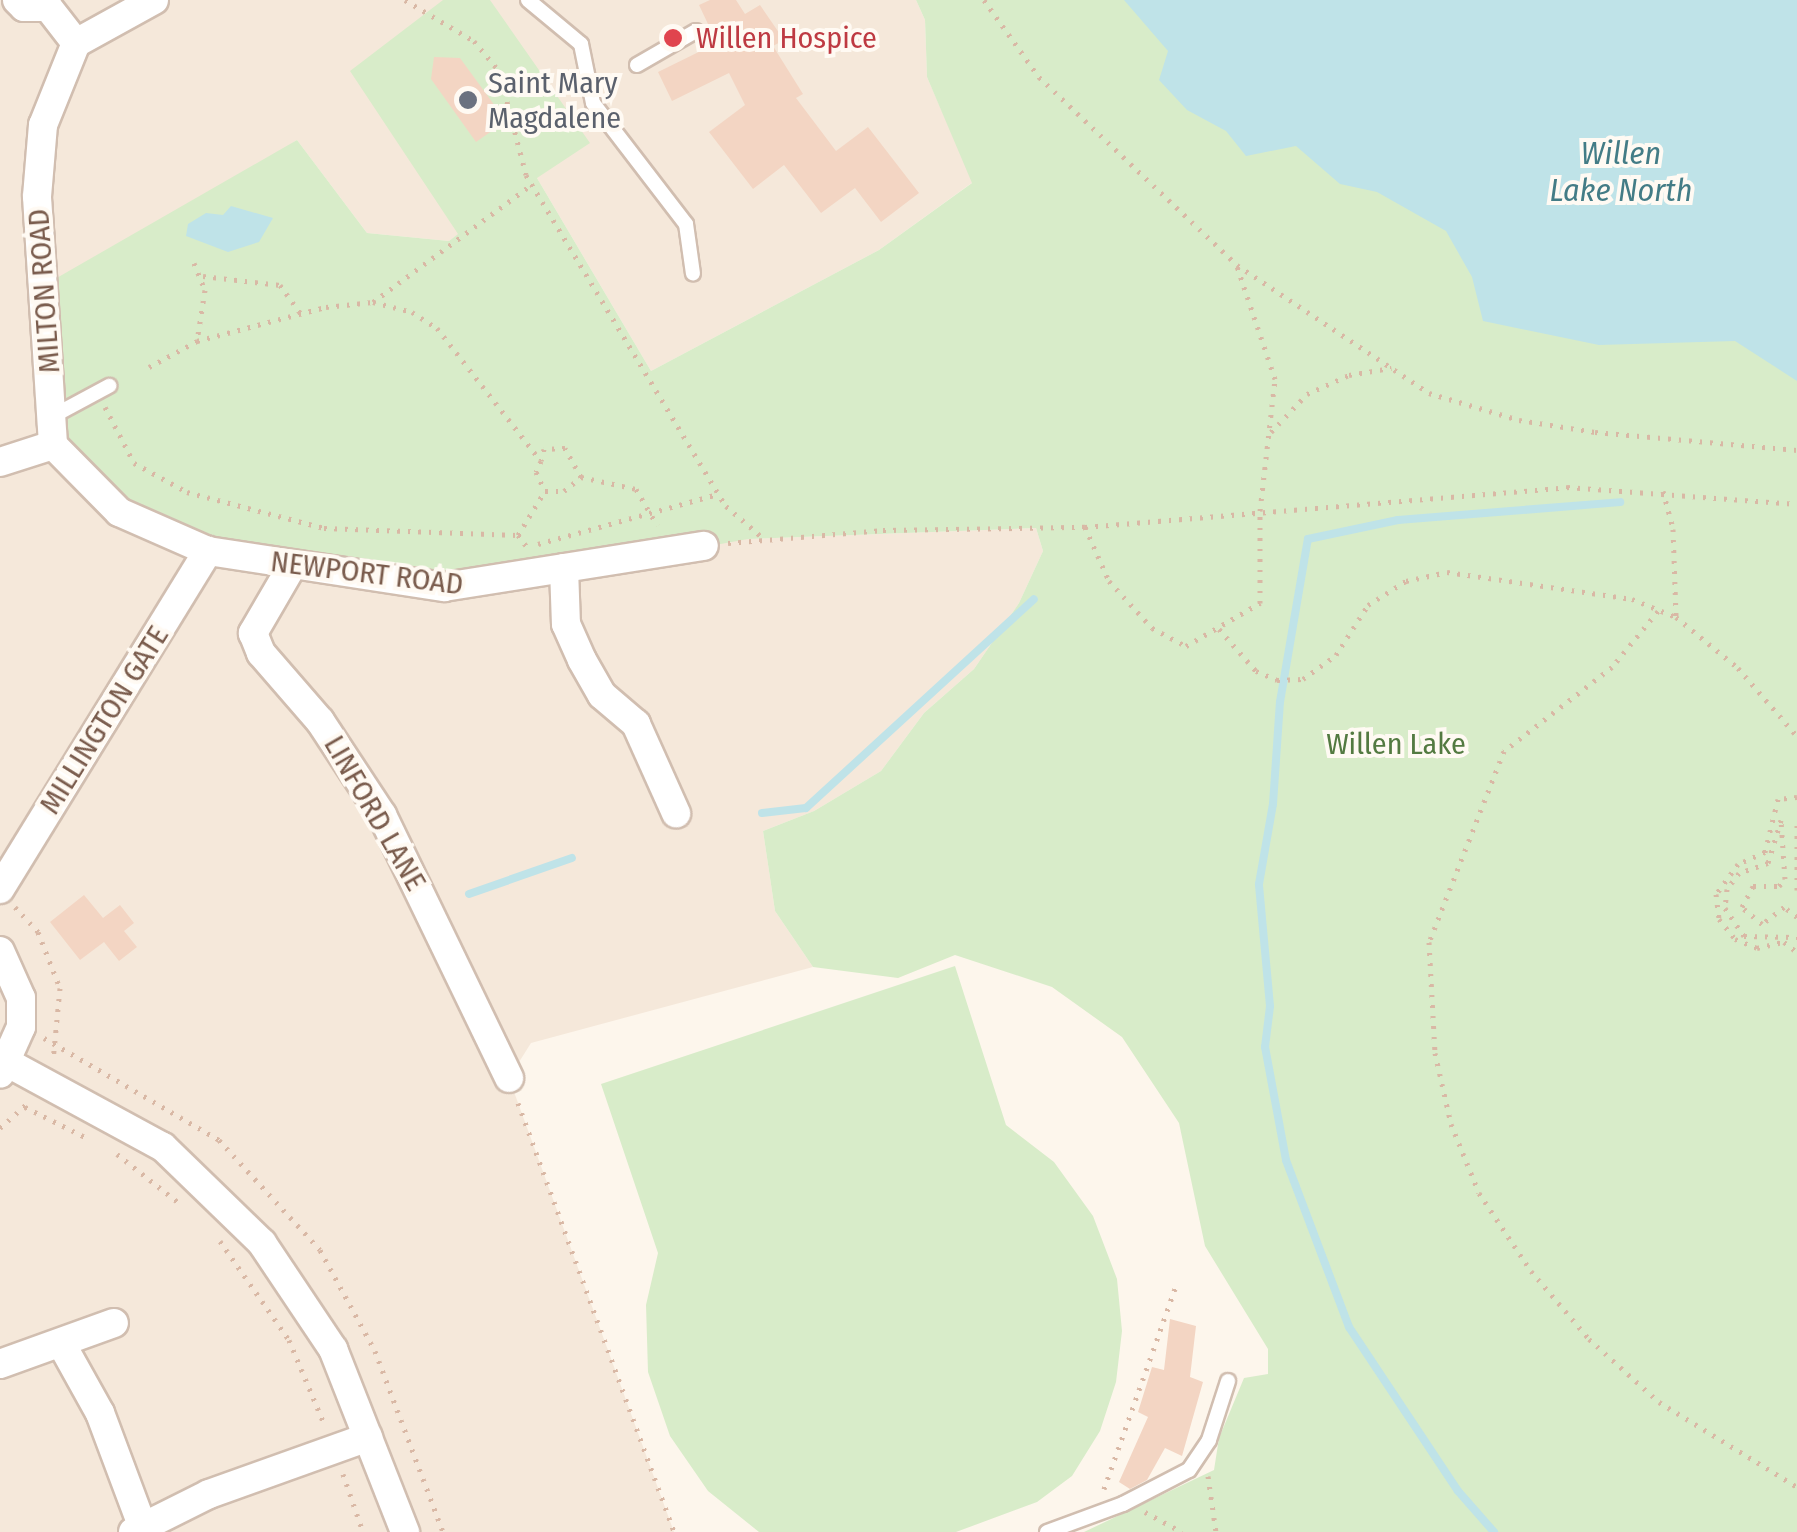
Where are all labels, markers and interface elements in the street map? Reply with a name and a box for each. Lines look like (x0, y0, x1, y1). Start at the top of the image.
place label: Willen Hospice (696, 20, 877, 56)
marker: Willen Hospice (660, 25, 686, 51)
place label: Saint Mary Magdalene (488, 65, 621, 136)
marker: Saint Mary Magdalene (457, 89, 479, 111)
water label: Willen Lake North (1550, 135, 1692, 210)
street label: MILTON ROAD (20, 208, 68, 374)
street label: NEWPORT ROAD (269, 543, 465, 603)
street label: MILLINGTON GATE (32, 619, 176, 821)
park label: Willen Lake (1326, 726, 1466, 762)
street label: LINFORD LANE (316, 729, 434, 897)

